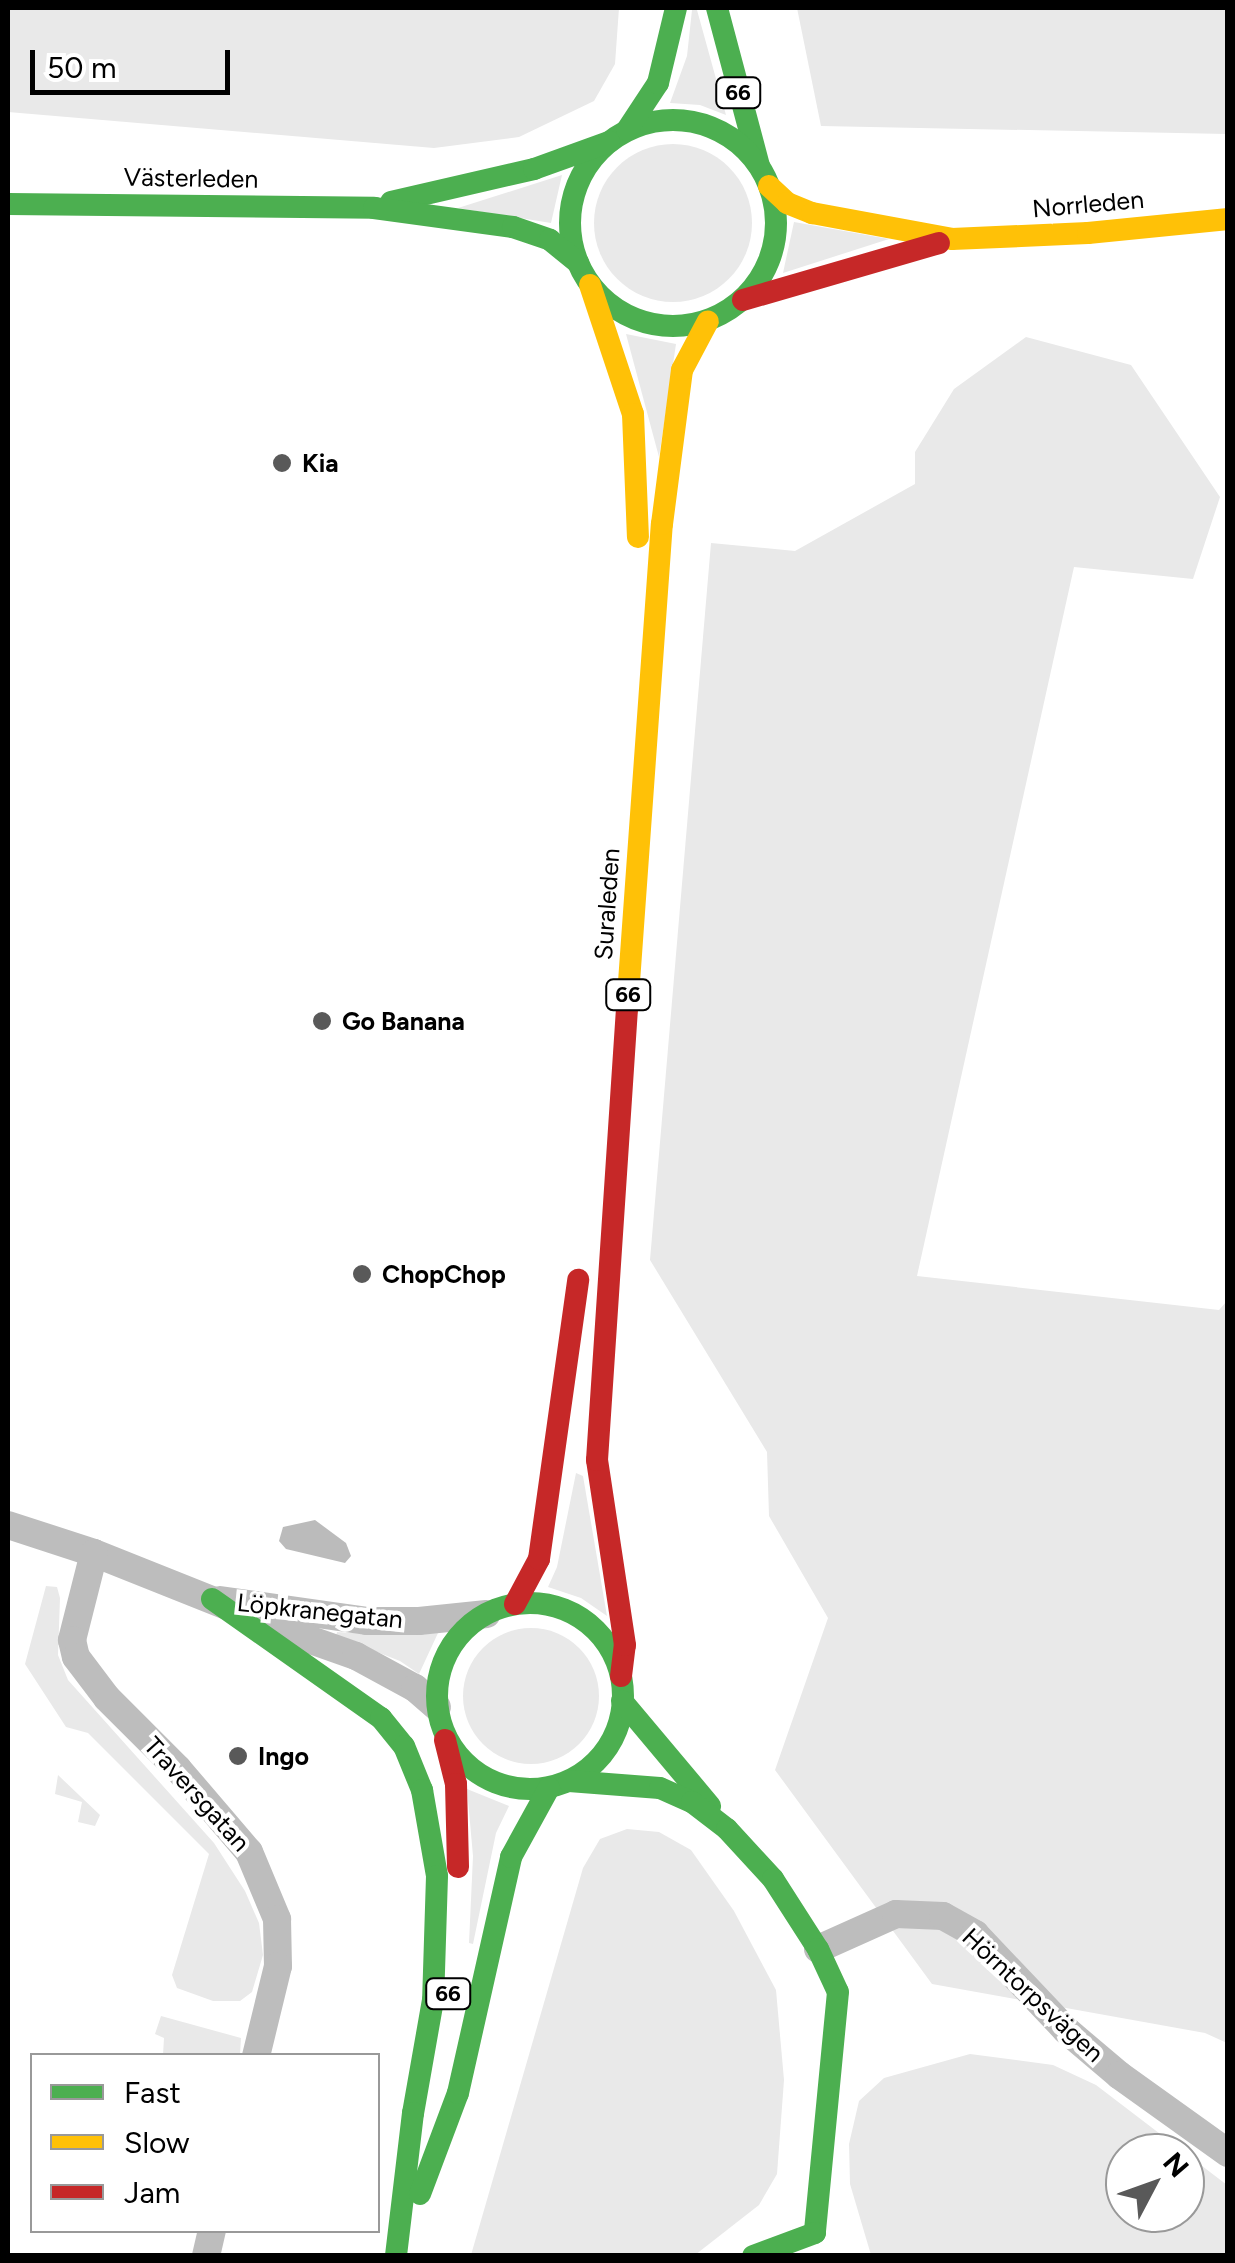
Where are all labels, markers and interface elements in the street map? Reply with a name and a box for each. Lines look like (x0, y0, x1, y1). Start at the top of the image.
scale bar (35, 30, 235, 92)
text: 50 m (47, 49, 116, 86)
road number: 66 (713, 76, 763, 110)
street label: Västerleden (123, 162, 259, 194)
street label: Norrleden (1031, 184, 1145, 224)
place label: Kia (302, 448, 339, 478)
marker: Kia (271, 452, 293, 474)
street label: Suraleden (588, 847, 626, 961)
road number: 66 (603, 978, 653, 1012)
place label: Go Banana (342, 1006, 465, 1036)
marker: Go Banana (311, 1010, 333, 1032)
place label: ChopChop (382, 1259, 506, 1289)
marker: ChopChop (351, 1263, 373, 1285)
street label: Löpkranegatan (236, 1587, 404, 1635)
street label: Traversgatan (138, 1731, 256, 1857)
place label: Ingo (258, 1741, 309, 1771)
marker: Ingo (227, 1745, 249, 1767)
street label: Hörntorpsvägen (956, 1922, 1110, 2068)
road number: 66 (423, 1977, 473, 2011)
legend (30, 2053, 380, 2233)
text: Fast (124, 2074, 181, 2111)
text: Slow (124, 2124, 190, 2161)
north arrow (1105, 2133, 1205, 2233)
text: N (1156, 2145, 1196, 2184)
text: Jam (124, 2174, 180, 2211)

